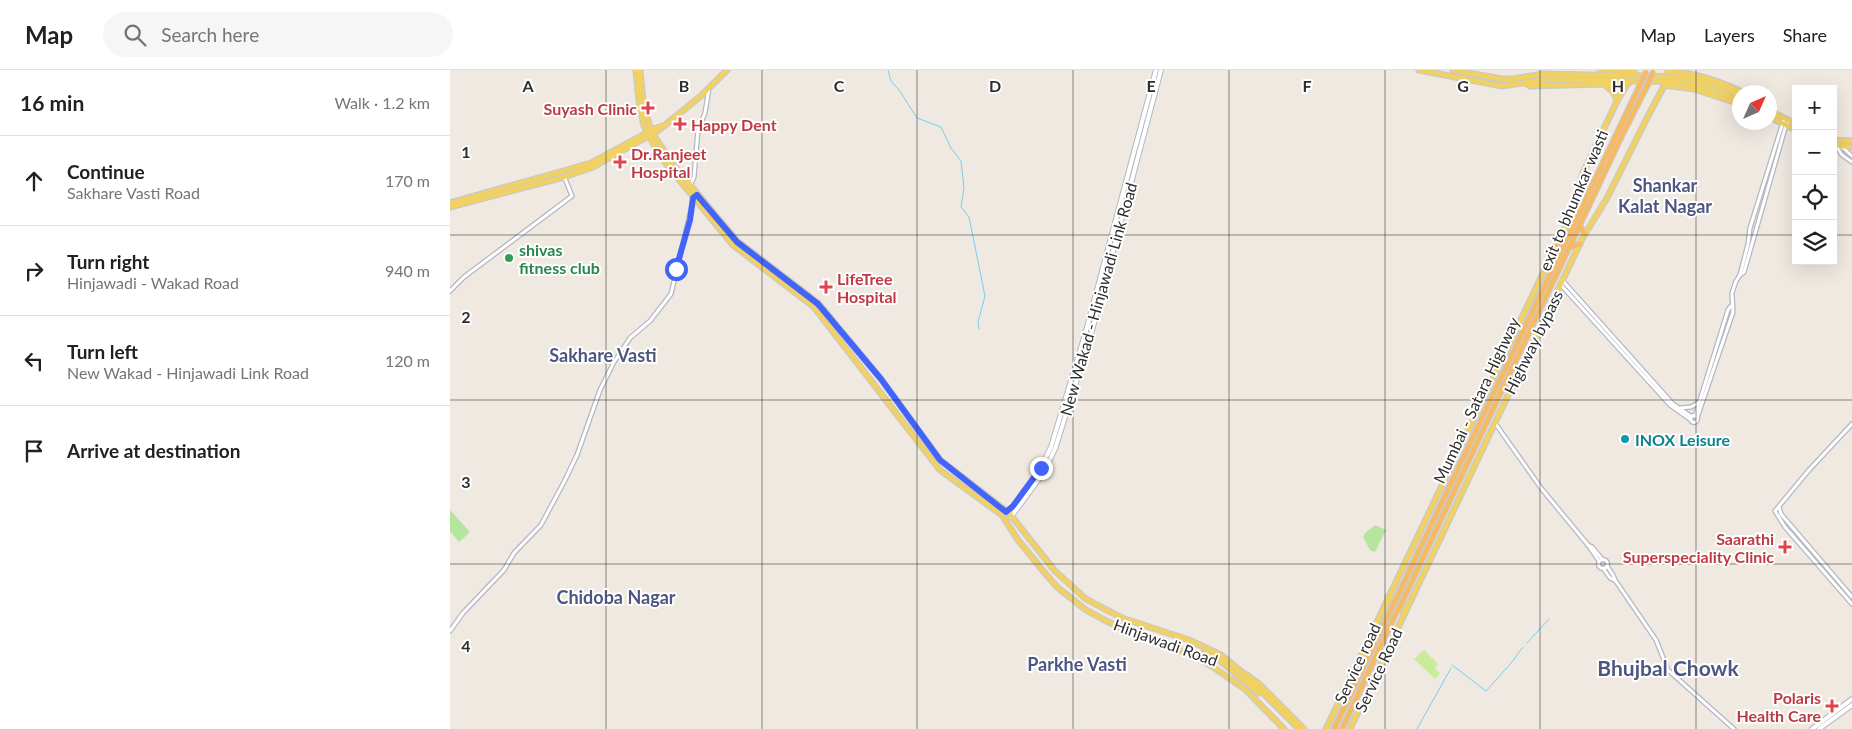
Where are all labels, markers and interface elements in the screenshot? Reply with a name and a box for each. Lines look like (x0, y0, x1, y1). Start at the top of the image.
search box (103, 12, 453, 57)
text: Map (25, 20, 73, 49)
icon: search (121, 21, 149, 49)
text: Search here (161, 23, 259, 46)
text: Map (1640, 24, 1676, 46)
text: Layers (1704, 24, 1755, 46)
text: Share (1783, 24, 1827, 46)
text: A (521, 76, 534, 95)
text: B (679, 76, 689, 95)
text: C (834, 76, 845, 95)
text: D (989, 76, 1001, 95)
text: E (1146, 76, 1156, 95)
text: F (1302, 76, 1312, 95)
text: G (1457, 76, 1469, 95)
text: H (1612, 76, 1624, 95)
north arrow (1732, 85, 1777, 130)
map controls (1792, 85, 1837, 265)
button: + (1792, 85, 1837, 130)
text: 16 min (20, 90, 84, 115)
text: Walk · 1.2 km (334, 93, 430, 112)
place label: Suyash Clinic (544, 99, 637, 118)
marker: Suyash Clinic (641, 101, 655, 115)
place label: Happy Dent (691, 115, 777, 134)
marker: Happy Dent (673, 117, 687, 131)
street label: exit to bhumkar wasti (1535, 127, 1611, 273)
button: − (1792, 130, 1837, 175)
text: 1 (461, 142, 471, 161)
place label: Dr.Ranjeet Hospital (631, 144, 707, 181)
marker: Dr.Ranjeet Hospital (613, 155, 627, 169)
text: Continue (67, 160, 145, 183)
icon: ahead (20, 167, 48, 195)
text: 170 m (385, 171, 430, 190)
district label: Shankar Kalat Nagar (1618, 174, 1712, 217)
button: locate (1792, 175, 1837, 220)
street label: New Wakad - Hinjawadi Link Road (1056, 180, 1140, 418)
text: Sakhare Vasti Road (67, 183, 200, 202)
button: layers (1792, 220, 1837, 265)
place label: shivas fitness club (519, 240, 600, 277)
text: Turn right (67, 250, 149, 273)
marker: shivas fitness club (503, 252, 515, 264)
icon: right (20, 257, 48, 285)
route start (665, 258, 688, 281)
text: 940 m (385, 261, 430, 280)
place label: LifeTree Hospital (837, 269, 897, 306)
text: Hinjawadi - Wakad Road (67, 273, 239, 292)
marker: LifeTree Hospital (819, 280, 833, 294)
street label: Highway bypass (1500, 287, 1566, 397)
text: 2 (461, 307, 471, 326)
street label: Mumbai - Satara Highway (1429, 313, 1523, 486)
text: Turn left (67, 340, 138, 363)
district label: Sakhare Vasti (549, 344, 657, 366)
icon: left (20, 347, 48, 375)
text: 120 m (385, 351, 430, 370)
text: New Wakad - Hinjawadi Link Road (67, 363, 309, 382)
place label: INOX Leisure (1635, 430, 1730, 449)
marker: INOX Leisure (1619, 433, 1631, 445)
icon: arrive (20, 437, 48, 465)
text: Arrive at destination (67, 439, 240, 462)
route end (1030, 457, 1053, 480)
text: 3 (461, 472, 471, 491)
place label: Saarathi Superspeciality Clinic (1623, 529, 1774, 566)
marker: Saarathi Superspeciality Clinic (1778, 540, 1792, 554)
district label: Chidoba Nagar (556, 586, 676, 608)
street label: Hinjawadi Road (1111, 614, 1221, 670)
street label: Service road (1330, 620, 1384, 706)
street label: Service Road (1350, 625, 1406, 715)
text: 4 (461, 636, 471, 655)
district label: Parkhe Vasti (1027, 653, 1127, 675)
district label: Bhujbal Chowk (1597, 655, 1739, 680)
place label: Polaris Health Care (1736, 688, 1821, 725)
marker: Polaris Health Care (1825, 699, 1839, 713)

